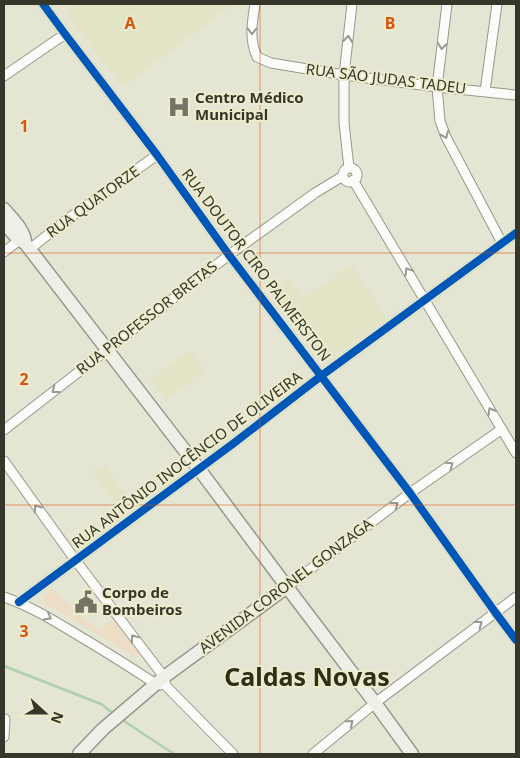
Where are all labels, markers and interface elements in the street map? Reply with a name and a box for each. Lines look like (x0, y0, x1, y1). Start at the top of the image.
text: A (124, 12, 136, 34)
text: B (385, 12, 395, 34)
one-way arrow (247, 27, 258, 35)
one-way arrow (342, 35, 353, 43)
one-way arrow (437, 42, 448, 50)
street label: RUA SÃO JUDAS TADEU (305, 58, 467, 98)
place label: Centro Médico Municipal (195, 87, 304, 124)
hospital icon: Centro Médico Municipal (166, 94, 192, 120)
text: 1 (19, 115, 29, 137)
one-way arrow (439, 130, 449, 139)
street label: RUA QUATORZE (42, 161, 143, 242)
street label: RUA DOUTOR CIRO PALMERSTON (178, 164, 336, 365)
street label: RUA PROFESSOR BRETAS (72, 256, 221, 379)
one-way arrow (405, 268, 415, 277)
street label: RUA ANTÔNIO INOCÊNCIO DE OLIVEIRA (67, 366, 306, 552)
text: 2 (19, 368, 29, 390)
one-way arrow (52, 384, 61, 392)
one-way arrow (487, 408, 497, 417)
one-way arrow (444, 462, 454, 471)
one-way arrow (389, 502, 398, 510)
one-way arrow (34, 504, 43, 514)
street label: AVENIDA CORONEL GONZAGA (194, 513, 377, 657)
place label: Corpo de Bombeiros (102, 582, 182, 619)
public building icon: Corpo de Bombeiros (73, 589, 99, 615)
one-way arrow (42, 611, 51, 621)
text: 3 (19, 620, 29, 642)
one-way arrow (473, 622, 482, 630)
one-way arrow (132, 635, 140, 644)
district label: Caldas Novas (224, 659, 390, 693)
north arrow (20, 688, 70, 738)
text: N (47, 709, 69, 727)
one-way arrow (345, 720, 354, 729)

